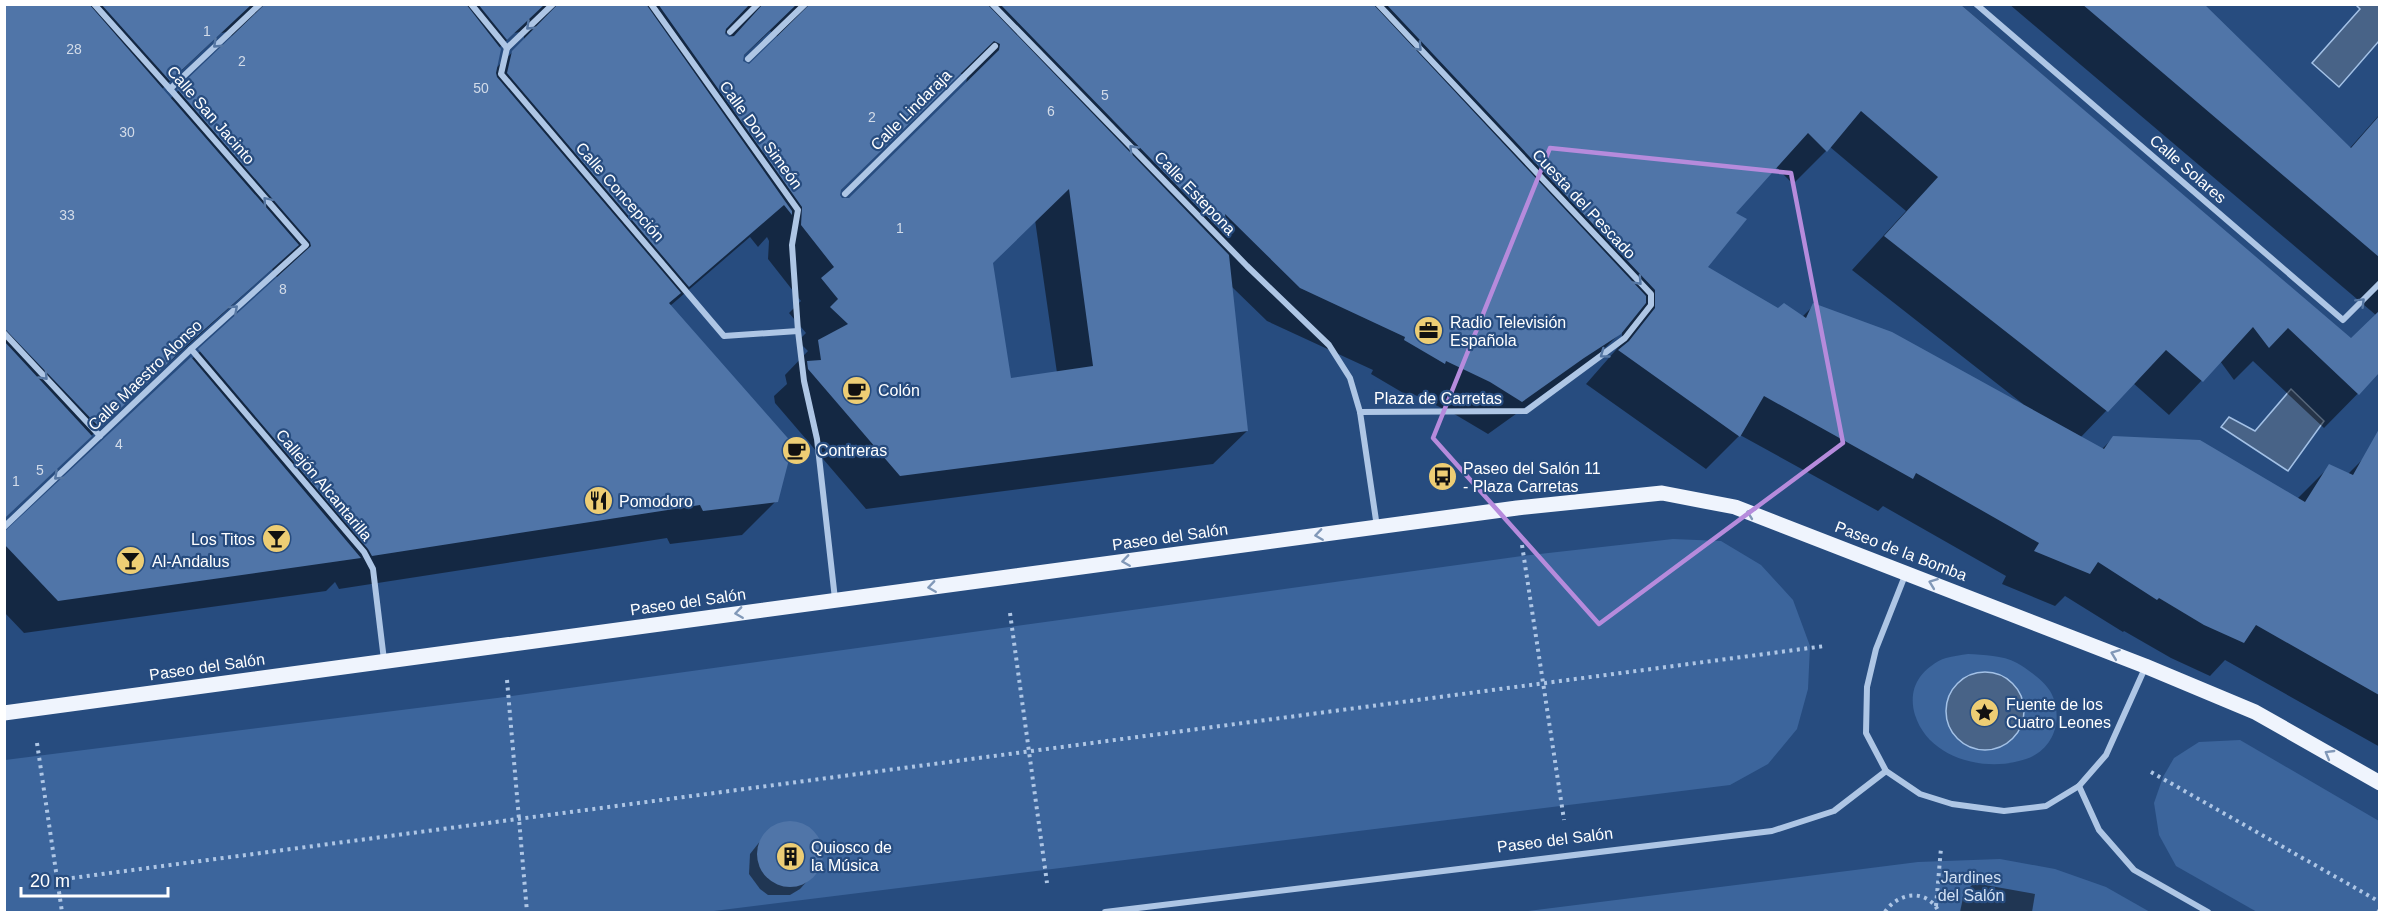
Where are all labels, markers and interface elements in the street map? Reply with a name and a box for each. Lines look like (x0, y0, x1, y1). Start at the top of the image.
one-way arrow (526, 19, 537, 30)
house number: 1 (203, 23, 211, 39)
one-way arrow (214, 37, 225, 48)
one-way arrow (1411, 40, 1422, 51)
house number: 28 (66, 41, 82, 57)
house number: 2 (238, 53, 246, 69)
street label: Calle San Jacinto (164, 62, 258, 168)
street label: Calle Lindaraja (867, 66, 955, 154)
street label: Calle Don Simeón (716, 78, 806, 192)
house number: 50 (473, 80, 489, 96)
house number: 5 (1101, 87, 1109, 103)
house number: 6 (1047, 103, 1055, 119)
house number: 2 (868, 109, 876, 125)
house number: 30 (119, 124, 135, 140)
street label: Calle Solares (2147, 131, 2229, 207)
street label: Calle Concepción (572, 139, 668, 245)
one-way arrow (1129, 146, 1140, 156)
street label: Cuesta del Pescado (1529, 146, 1639, 262)
street label: Calle Estepona (1151, 148, 1239, 238)
one-way arrow (263, 197, 274, 208)
house number: 33 (59, 207, 75, 223)
house number: 1 (896, 220, 904, 236)
one-way arrow (1631, 274, 1642, 284)
house number: 8 (279, 281, 287, 297)
one-way arrow (2354, 298, 2365, 308)
one-way arrow (228, 305, 238, 316)
place label: Radio Televisión Española (1450, 314, 1566, 349)
office icon: Radio Televisión Española (1413, 315, 1445, 347)
street label: Calle Maestro Alonso (85, 316, 205, 434)
one-way arrow (1599, 347, 1610, 358)
one-way arrow (37, 370, 48, 380)
cafe icon: Colón (841, 374, 873, 406)
place label: Colón (878, 382, 920, 399)
street label: Plaza de Carretas (1374, 390, 1502, 407)
street label: Callejón Alcantarilla (273, 426, 375, 544)
cafe icon: Contreras (780, 434, 812, 466)
house number: 4 (115, 436, 123, 452)
place label: Contreras (817, 442, 887, 459)
place label: Paseo del Salón 11 - Plaza Carretas (1463, 460, 1601, 495)
bus stop icon: Paseo del Salón 11 - Plaza Carretas (1426, 461, 1458, 493)
house number: 5 (36, 462, 44, 478)
one-way arrow (54, 469, 65, 480)
house number: 1 (12, 473, 20, 489)
restaurant icon: Pomodoro (582, 485, 614, 517)
place label: Pomodoro (619, 493, 693, 510)
one-way arrow (1746, 508, 1757, 521)
street label: Paseo de la Bomba (1833, 518, 1969, 584)
street label: Paseo del Salón (1111, 520, 1229, 554)
bar icon: Los Titos (260, 523, 292, 555)
one-way arrow (1314, 529, 1324, 541)
place label: Los Titos (191, 531, 255, 548)
bar icon: Al-Andalus (115, 545, 147, 577)
place label: Al-Andalus (152, 553, 229, 570)
one-way arrow (1121, 554, 1130, 567)
one-way arrow (1928, 578, 1939, 590)
one-way arrow (928, 580, 937, 592)
street label: Paseo del Salón (629, 585, 747, 619)
one-way arrow (735, 606, 744, 619)
one-way arrow (2110, 649, 2121, 661)
street label: Paseo del Salón (148, 650, 266, 684)
place label: Fuente de los Cuatro Leones (2006, 696, 2111, 731)
place icon: Fuente de los Cuatro Leones (1969, 697, 2001, 729)
one-way arrow (2325, 750, 2335, 761)
street label: Paseo del Salón (1496, 824, 1614, 856)
place label: Quiosco de la Música (811, 839, 892, 874)
building icon: Quiosco de la Música (774, 840, 806, 872)
scale bar (21, 860, 168, 898)
park label: Jardines del Salón (1938, 869, 2004, 904)
text: 20 m (30, 871, 70, 891)

